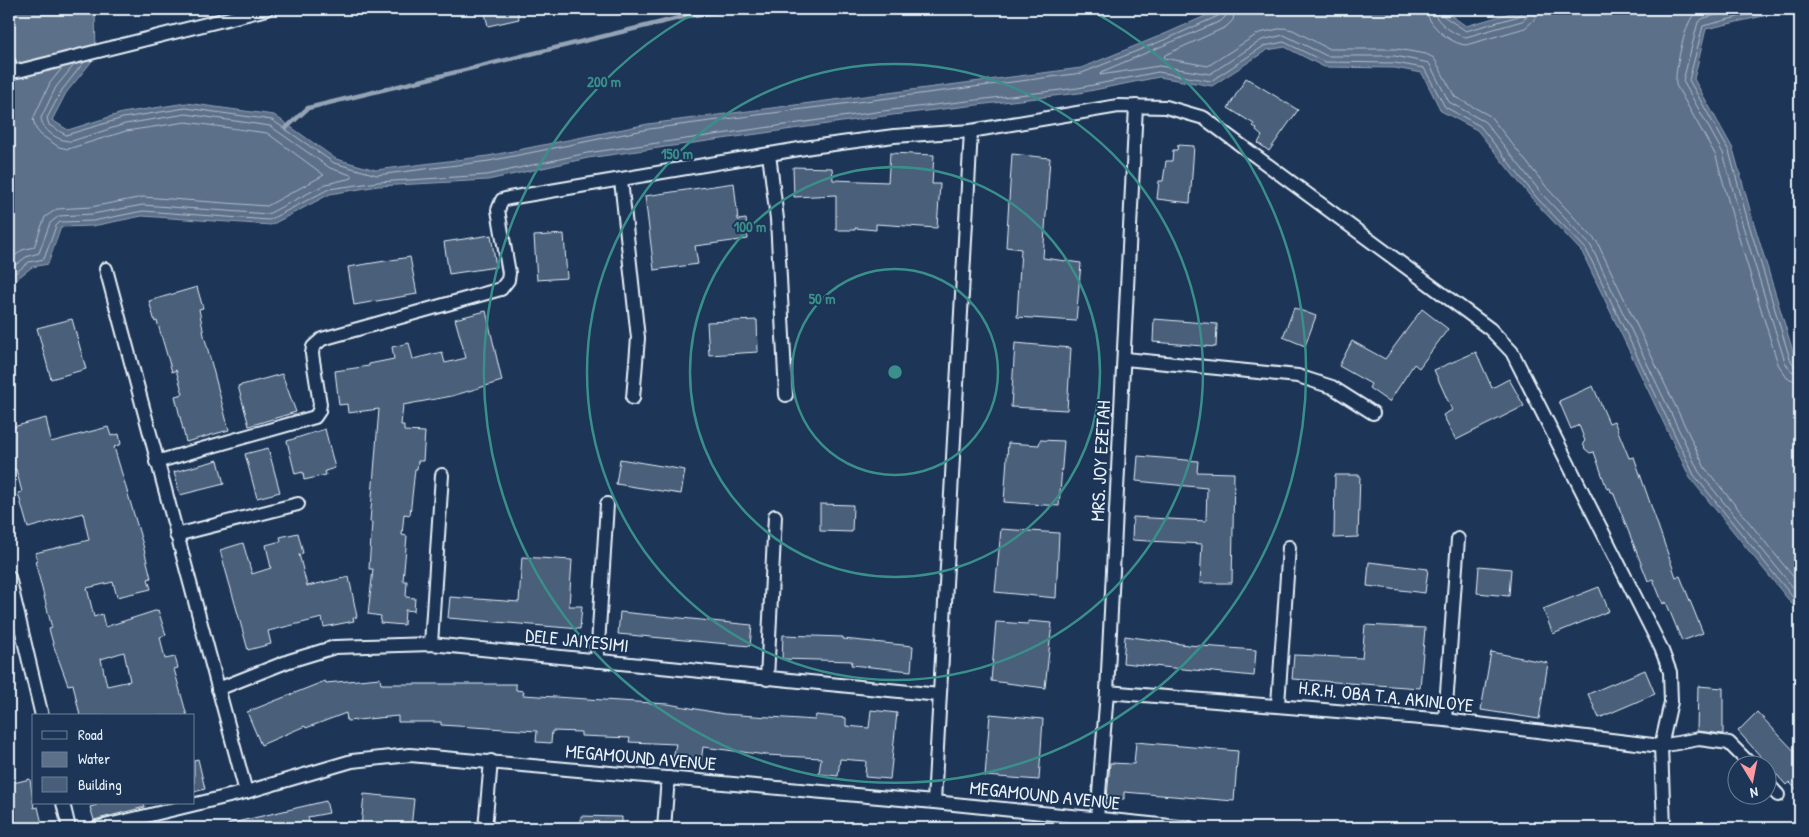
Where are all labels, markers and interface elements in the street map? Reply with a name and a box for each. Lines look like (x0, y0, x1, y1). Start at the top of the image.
text: 200 m (587, 71, 621, 92)
text: 150 m (661, 143, 693, 164)
text: 100 m (734, 216, 766, 237)
text: 50 m (809, 288, 835, 309)
centre of rings (886, 363, 904, 381)
street label: MRS. JOY EZETAH (1084, 400, 1116, 522)
street label: DELE JAIYESIMI (524, 622, 630, 658)
street label: H.R.H. OBA T.A. AKINLOYE (1297, 674, 1475, 718)
legend (32, 714, 195, 804)
text: Road (78, 724, 103, 745)
street label: MEGAMOUND AVENUE (565, 737, 718, 777)
text: Water (78, 748, 110, 769)
north arrow (1726, 754, 1776, 804)
text: Building (78, 774, 122, 795)
street label: MEGAMOUND AVENUE (968, 774, 1122, 816)
text: N (1748, 783, 1760, 803)

